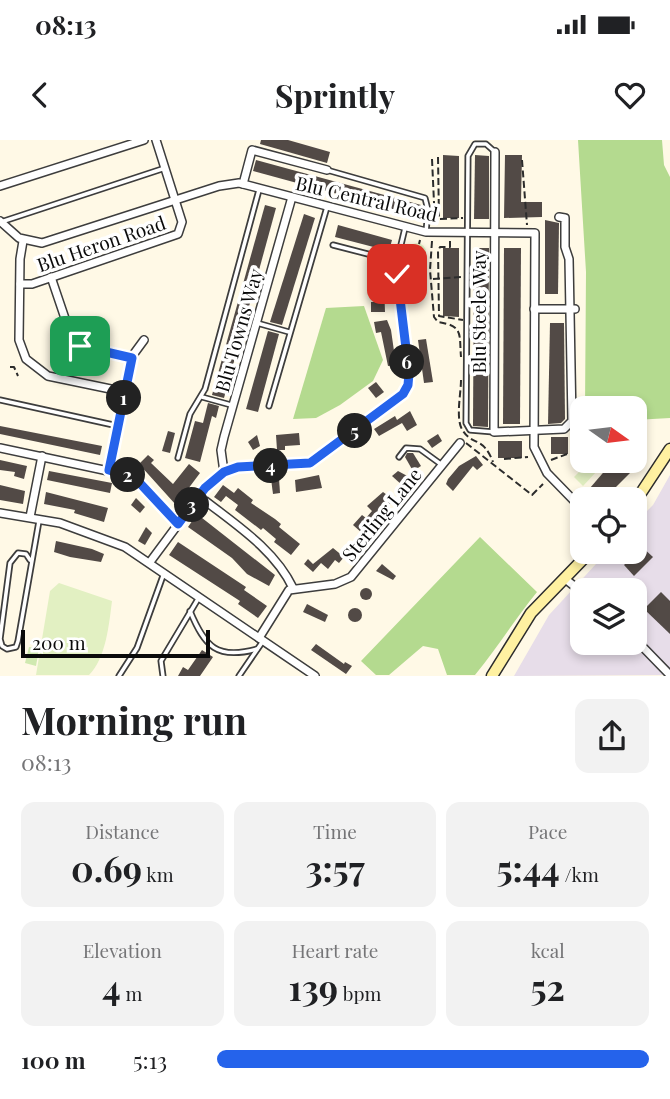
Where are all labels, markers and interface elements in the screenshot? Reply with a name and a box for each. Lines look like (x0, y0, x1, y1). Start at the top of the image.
text: 08:13 (35, 7, 96, 42)
text: Sprintly (275, 73, 395, 116)
icon: back (21, 76, 59, 114)
icon: heart (611, 76, 649, 114)
street label: Blu Central Road (293, 169, 441, 227)
street label: Blu Heron Road (33, 209, 169, 277)
pin (367, 244, 427, 304)
street label: Blu Steele Way (465, 250, 491, 374)
icon: check (378, 255, 416, 293)
street label: Blu Towns Way (208, 265, 268, 395)
pin (50, 316, 110, 376)
icon: arrive (61, 327, 99, 365)
pin: 6 (390, 344, 424, 380)
text: 6 (401, 348, 412, 374)
pin: 1 (106, 380, 142, 416)
text: 1 (120, 384, 127, 410)
north arrow (570, 396, 648, 472)
map controls (570, 396, 647, 655)
pin: 5 (338, 414, 372, 448)
text: 5 (350, 417, 359, 443)
pin: 4 (254, 448, 288, 484)
text: 4 (265, 452, 276, 478)
pin: 2 (110, 458, 146, 492)
text: 2 (123, 461, 132, 487)
street label: Sterling Lane (335, 462, 427, 566)
button: locate (570, 487, 647, 564)
pin: 3 (174, 488, 210, 522)
text: 3 (187, 491, 196, 517)
button: layers (570, 578, 647, 655)
scale bar (21, 626, 210, 658)
text: 200 m (32, 629, 86, 655)
text: Morning run (21, 694, 247, 745)
button: share (575, 699, 649, 773)
text: 08:13 (21, 746, 71, 777)
text: Distance (85, 818, 159, 844)
text: Time (313, 818, 357, 844)
text: Pace (528, 818, 567, 844)
text: 0.69 (71, 844, 142, 891)
text: 3:57 (305, 844, 365, 891)
text: 5:44 (497, 844, 560, 891)
text: km (142, 861, 174, 887)
text: /km (560, 861, 599, 887)
text: Elevation (83, 937, 162, 963)
text: Heart rate (292, 937, 378, 963)
text: kcal (531, 937, 565, 963)
text: 4 (102, 963, 121, 1010)
text: 139 (289, 963, 338, 1010)
text: 52 (530, 963, 565, 1010)
text: m (121, 980, 142, 1006)
text: bpm (338, 980, 381, 1006)
text: 100 m (21, 1044, 86, 1075)
text: 5:13 (133, 1044, 167, 1075)

